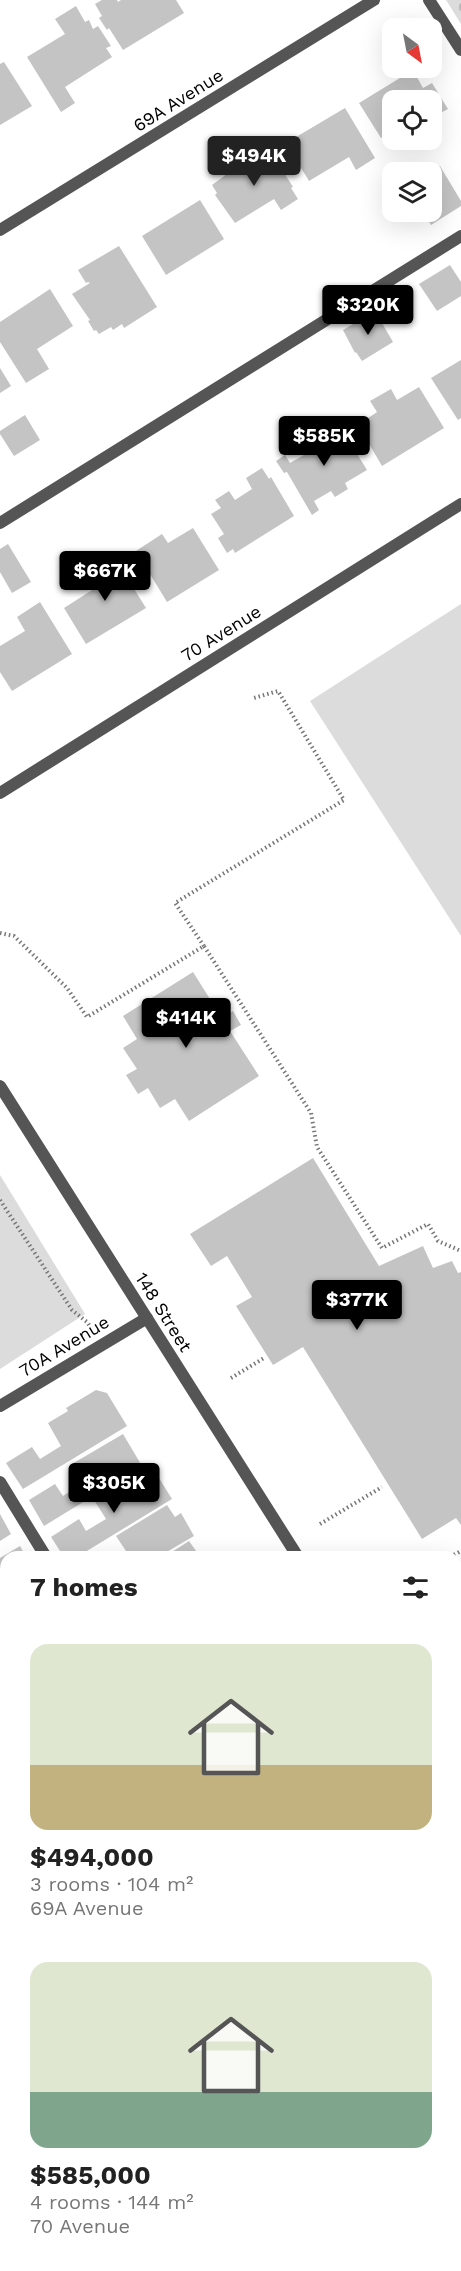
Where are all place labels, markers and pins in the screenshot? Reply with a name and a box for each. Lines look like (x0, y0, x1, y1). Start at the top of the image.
pin: $494K (212, 136, 296, 187)
pin: $320K (326, 285, 410, 336)
pin: $585K (282, 416, 366, 467)
pin: $667K (63, 551, 147, 602)
pin: $414K (144, 998, 228, 1049)
pin: $377K (315, 1280, 399, 1331)
pin: $305K (72, 1463, 156, 1514)

